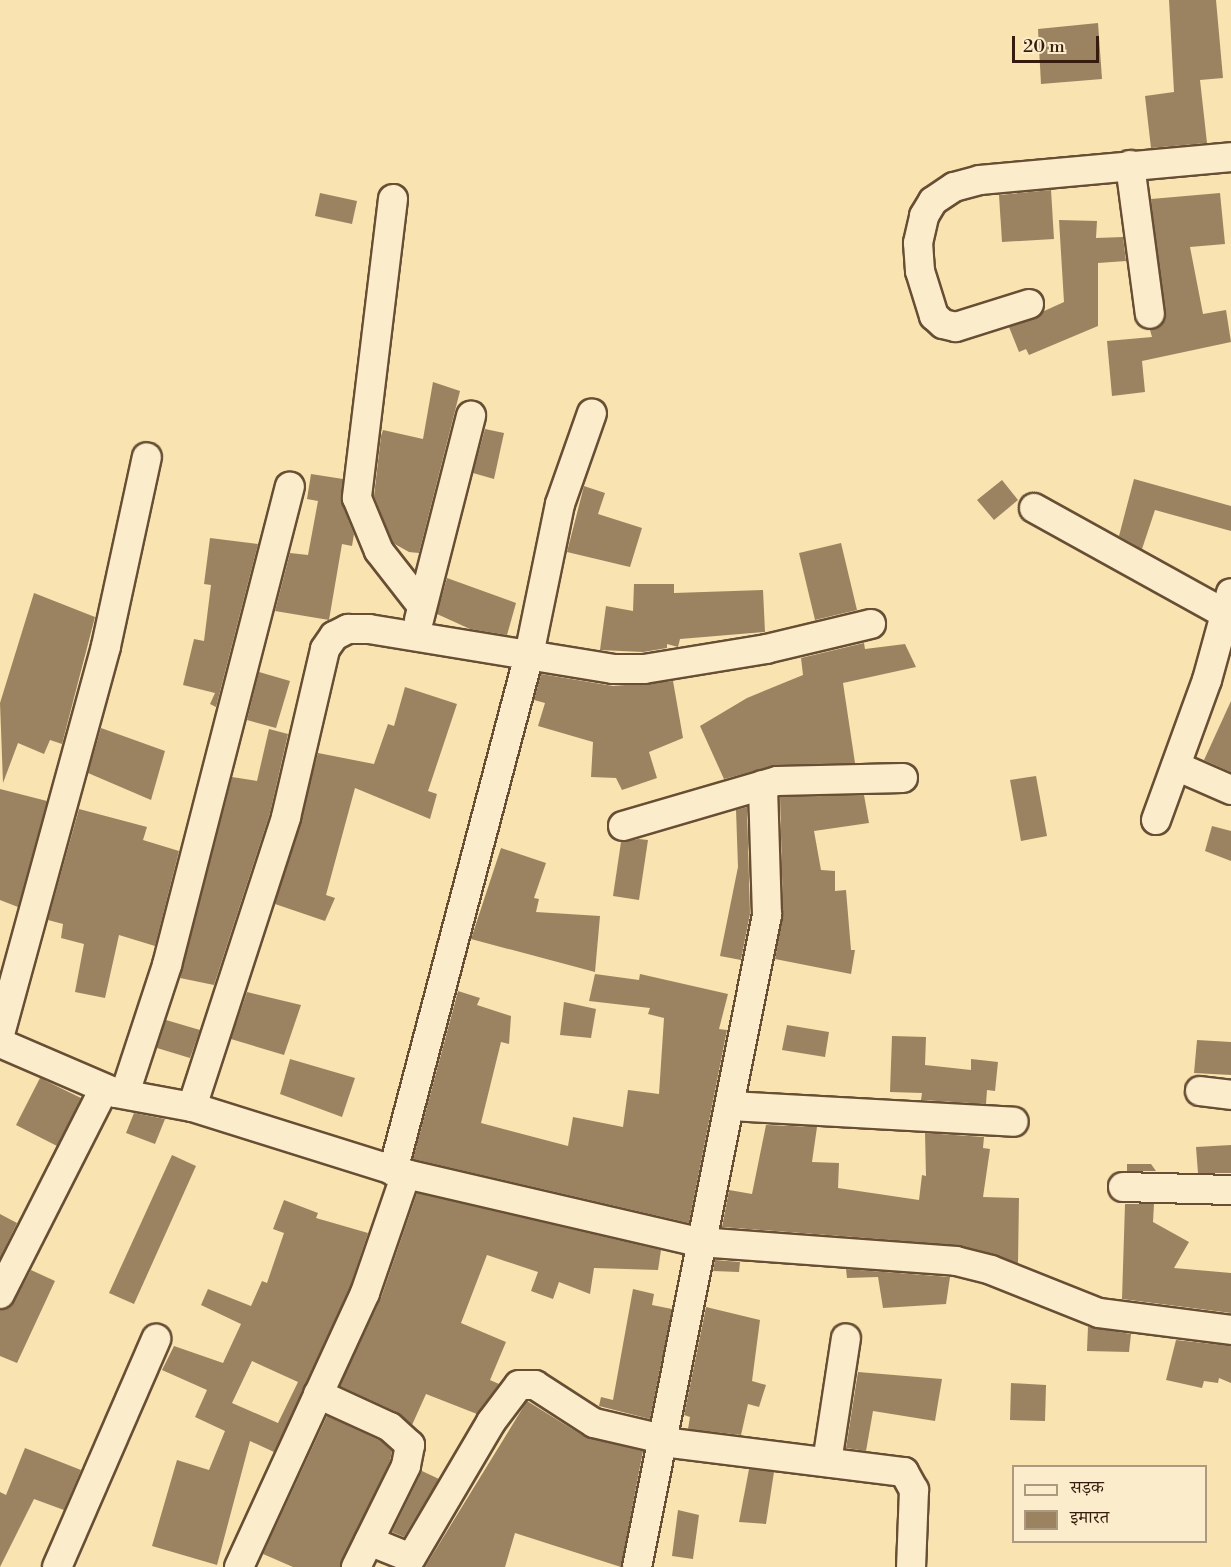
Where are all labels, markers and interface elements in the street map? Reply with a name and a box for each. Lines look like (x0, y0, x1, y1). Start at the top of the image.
scale bar (1015, 24, 1102, 62)
text: 20 m (1023, 35, 1065, 58)
legend (1012, 1465, 1207, 1543)
text: सड़क (1070, 1476, 1104, 1499)
text: इमारत (1070, 1506, 1109, 1529)

